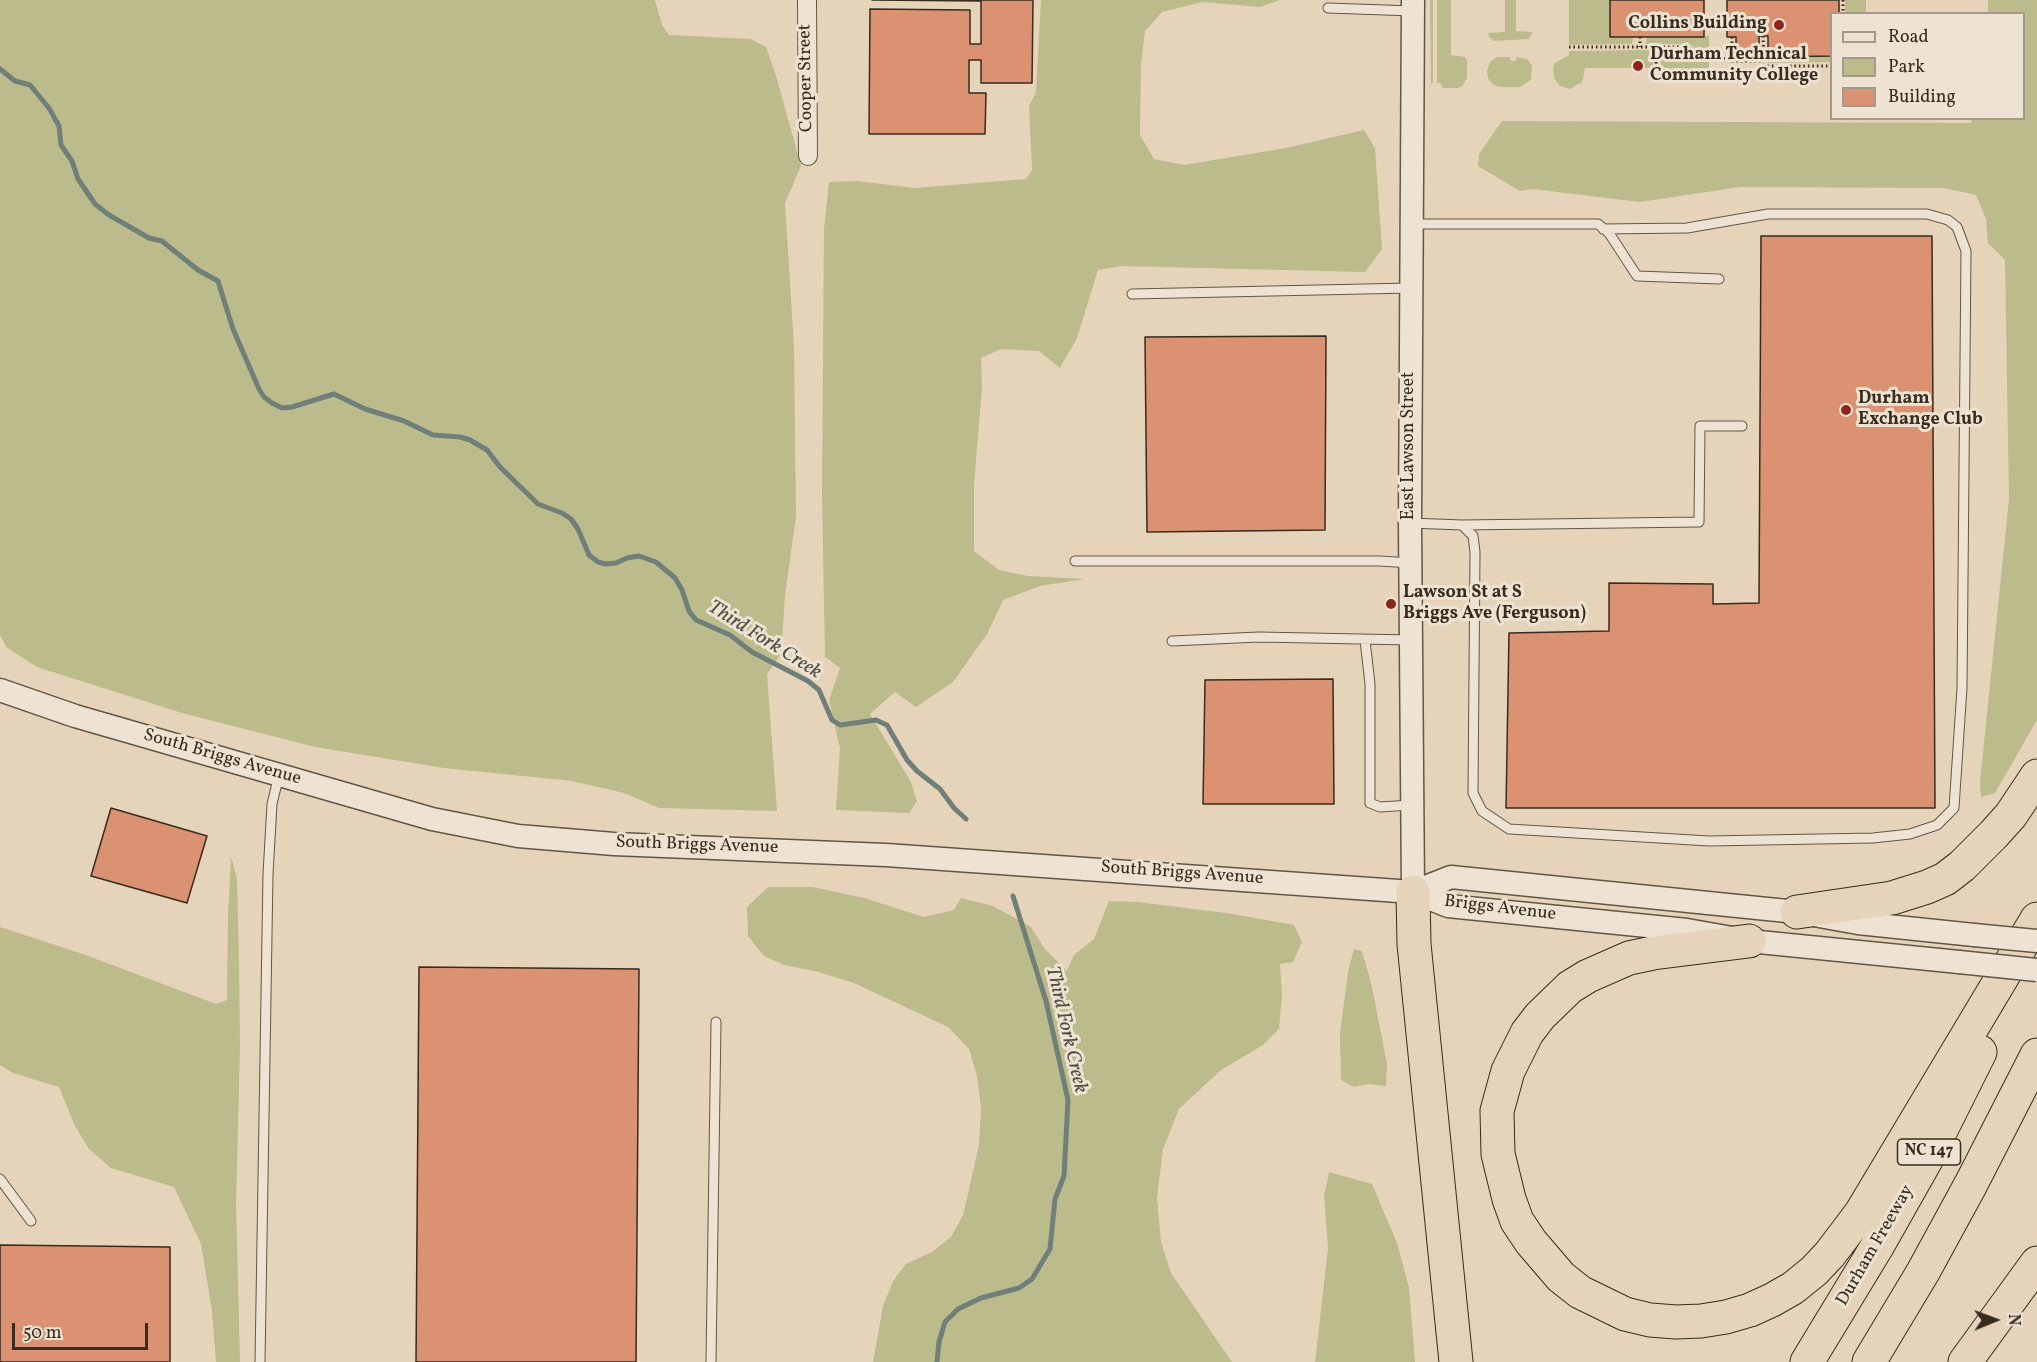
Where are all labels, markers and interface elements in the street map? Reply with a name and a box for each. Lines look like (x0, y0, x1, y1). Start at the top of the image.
legend (1830, 12, 2025, 120)
place label: Collins Building (1628, 14, 1767, 36)
marker: Collins Building (1772, 18, 1786, 32)
street label: Cooper Street (795, 24, 819, 132)
text: Road (1888, 25, 1929, 50)
place label: Durham Technical Community College (1650, 45, 1818, 88)
text: Park (1888, 55, 1925, 80)
marker: Durham Technical Community College (1631, 59, 1645, 73)
text: Building (1888, 85, 1956, 110)
street label: East Lawson Street (1399, 372, 1421, 520)
place label: Durham Exchange Club (1858, 389, 1983, 432)
marker: Durham Exchange Club (1839, 403, 1853, 417)
place label: Lawson St at S Briggs Ave (Ferguson) (1403, 583, 1586, 626)
water label: Third Fork Creek (703, 597, 825, 685)
marker: Lawson St at S Briggs Ave (Ferguson) (1384, 597, 1398, 611)
street label: South Briggs Avenue (141, 725, 303, 791)
street label: South Briggs Avenue (615, 832, 779, 860)
street label: South Briggs Avenue (1100, 858, 1264, 890)
street label: Briggs Avenue (1443, 891, 1557, 927)
water label: Third Fork Creek (1039, 964, 1091, 1096)
road number: NC 147 (1898, 1139, 1960, 1165)
street label: Durham Freeway (1833, 1182, 1919, 1310)
north arrow (1965, 1290, 2025, 1350)
scale bar (15, 1311, 152, 1349)
text: N (2002, 1314, 2024, 1326)
text: 50 m (23, 1321, 62, 1346)

